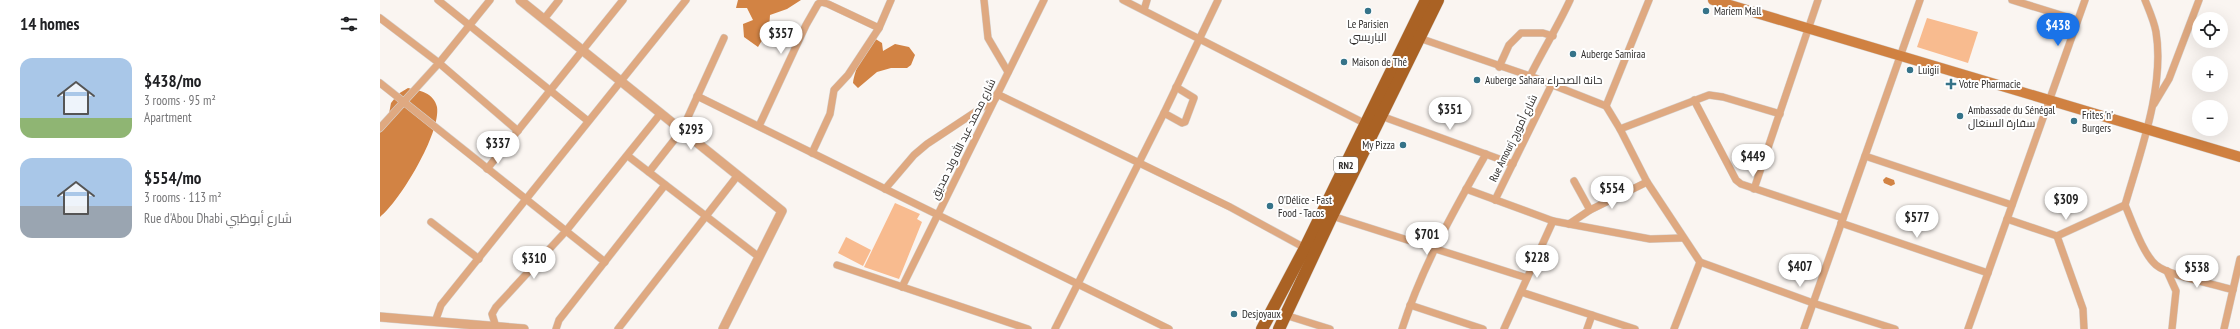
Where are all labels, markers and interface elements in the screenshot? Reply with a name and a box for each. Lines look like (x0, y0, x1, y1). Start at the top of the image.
place label: Mariem Mall (1714, 4, 1762, 18)
marker: Le Parisien الباريسي (1363, 6, 1373, 16)
marker: Mariem Mall (1701, 6, 1711, 16)
map controls (2192, 12, 2228, 136)
button: locate (2192, 12, 2228, 48)
text: 14 homes (20, 13, 79, 35)
icon: filters (338, 13, 360, 35)
pin: $438 (2034, 13, 2082, 47)
place label: Le Parisien الباريسي (1348, 17, 1389, 45)
text: $438 (2046, 17, 2070, 34)
pin: $357 (757, 21, 805, 55)
text: $357 (769, 25, 793, 42)
place label: Auberge Samiraa (1581, 47, 1645, 61)
marker: Auberge Samiraa (1568, 49, 1578, 59)
place label: Maison de Thé (1352, 55, 1408, 69)
button: + (2192, 56, 2228, 92)
marker: Maison de Thé (1339, 57, 1349, 67)
place label: Luigii (1918, 63, 1939, 77)
marker: Luigii (1905, 65, 1915, 75)
text: $438/mo (144, 70, 201, 92)
place label: Auberge Sahara حانة الصحراء (1485, 73, 1602, 87)
icon: home (52, 74, 100, 122)
marker: Auberge Sahara حانة الصحراء (1472, 75, 1482, 85)
street label: شارع محمد عبد الله ولد صديق (927, 76, 999, 202)
place label: Votre Pharmacie (1958, 77, 2021, 91)
marker: Votre Pharmacie (1946, 79, 1956, 89)
text: 3 rooms · 95 m² (144, 92, 216, 109)
street label: Rue Amourj شارع أمورج (1486, 92, 1541, 184)
pin: $351 (1426, 97, 1474, 131)
button: − (2192, 100, 2228, 136)
text: $351 (1438, 101, 1462, 118)
place label: Ambassade du Sénégal سفارة السنغال (1968, 103, 2056, 130)
place label: Frites 'n' Burgers (2082, 108, 2113, 135)
text: Apartment (144, 109, 192, 126)
marker: Ambassade du Sénégal سفارة السنغال (1955, 111, 1965, 121)
marker: Frites 'n' Burgers (2069, 116, 2079, 126)
pin: $293 (667, 117, 715, 151)
text: $293 (679, 121, 703, 138)
pin: $337 (474, 131, 522, 165)
text: $337 (486, 135, 510, 152)
place label: My Pizza (1362, 138, 1395, 152)
marker: My Pizza (1398, 140, 1408, 150)
pin: $449 (1729, 144, 1777, 178)
text: $449 (1741, 148, 1765, 165)
road number: RN2 (1334, 157, 1358, 173)
text: $554/mo (144, 167, 201, 189)
icon: home (52, 174, 100, 222)
pin: $554 (1588, 176, 1636, 210)
text: $554 (1600, 180, 1624, 197)
pin: $309 (2042, 187, 2090, 221)
text: 3 rooms · 113 m² (144, 189, 222, 206)
text: $309 (2054, 191, 2078, 208)
place label: O'Délice - Fast Food - Tacos (1278, 193, 1332, 220)
marker: O'Délice - Fast Food - Tacos (1265, 201, 1275, 211)
pin: $577 (1893, 205, 1941, 239)
text: $577 (1905, 209, 1929, 226)
text: Rue d'Abou Dhabi شارع أبوظبي (144, 210, 292, 227)
pin: $701 (1403, 222, 1451, 256)
text: $701 (1415, 226, 1439, 243)
pin: $228 (1513, 245, 1561, 279)
pin: $310 (510, 246, 558, 280)
text: $228 (1525, 249, 1549, 266)
text: $310 (522, 250, 546, 267)
pin: $407 (1776, 254, 1824, 288)
pin: $538 (2173, 255, 2221, 289)
text: $407 (1788, 258, 1812, 275)
text: $538 (2185, 259, 2209, 276)
place label: Desjoyaux (1242, 307, 1281, 321)
marker: Desjoyaux (1229, 309, 1239, 319)

